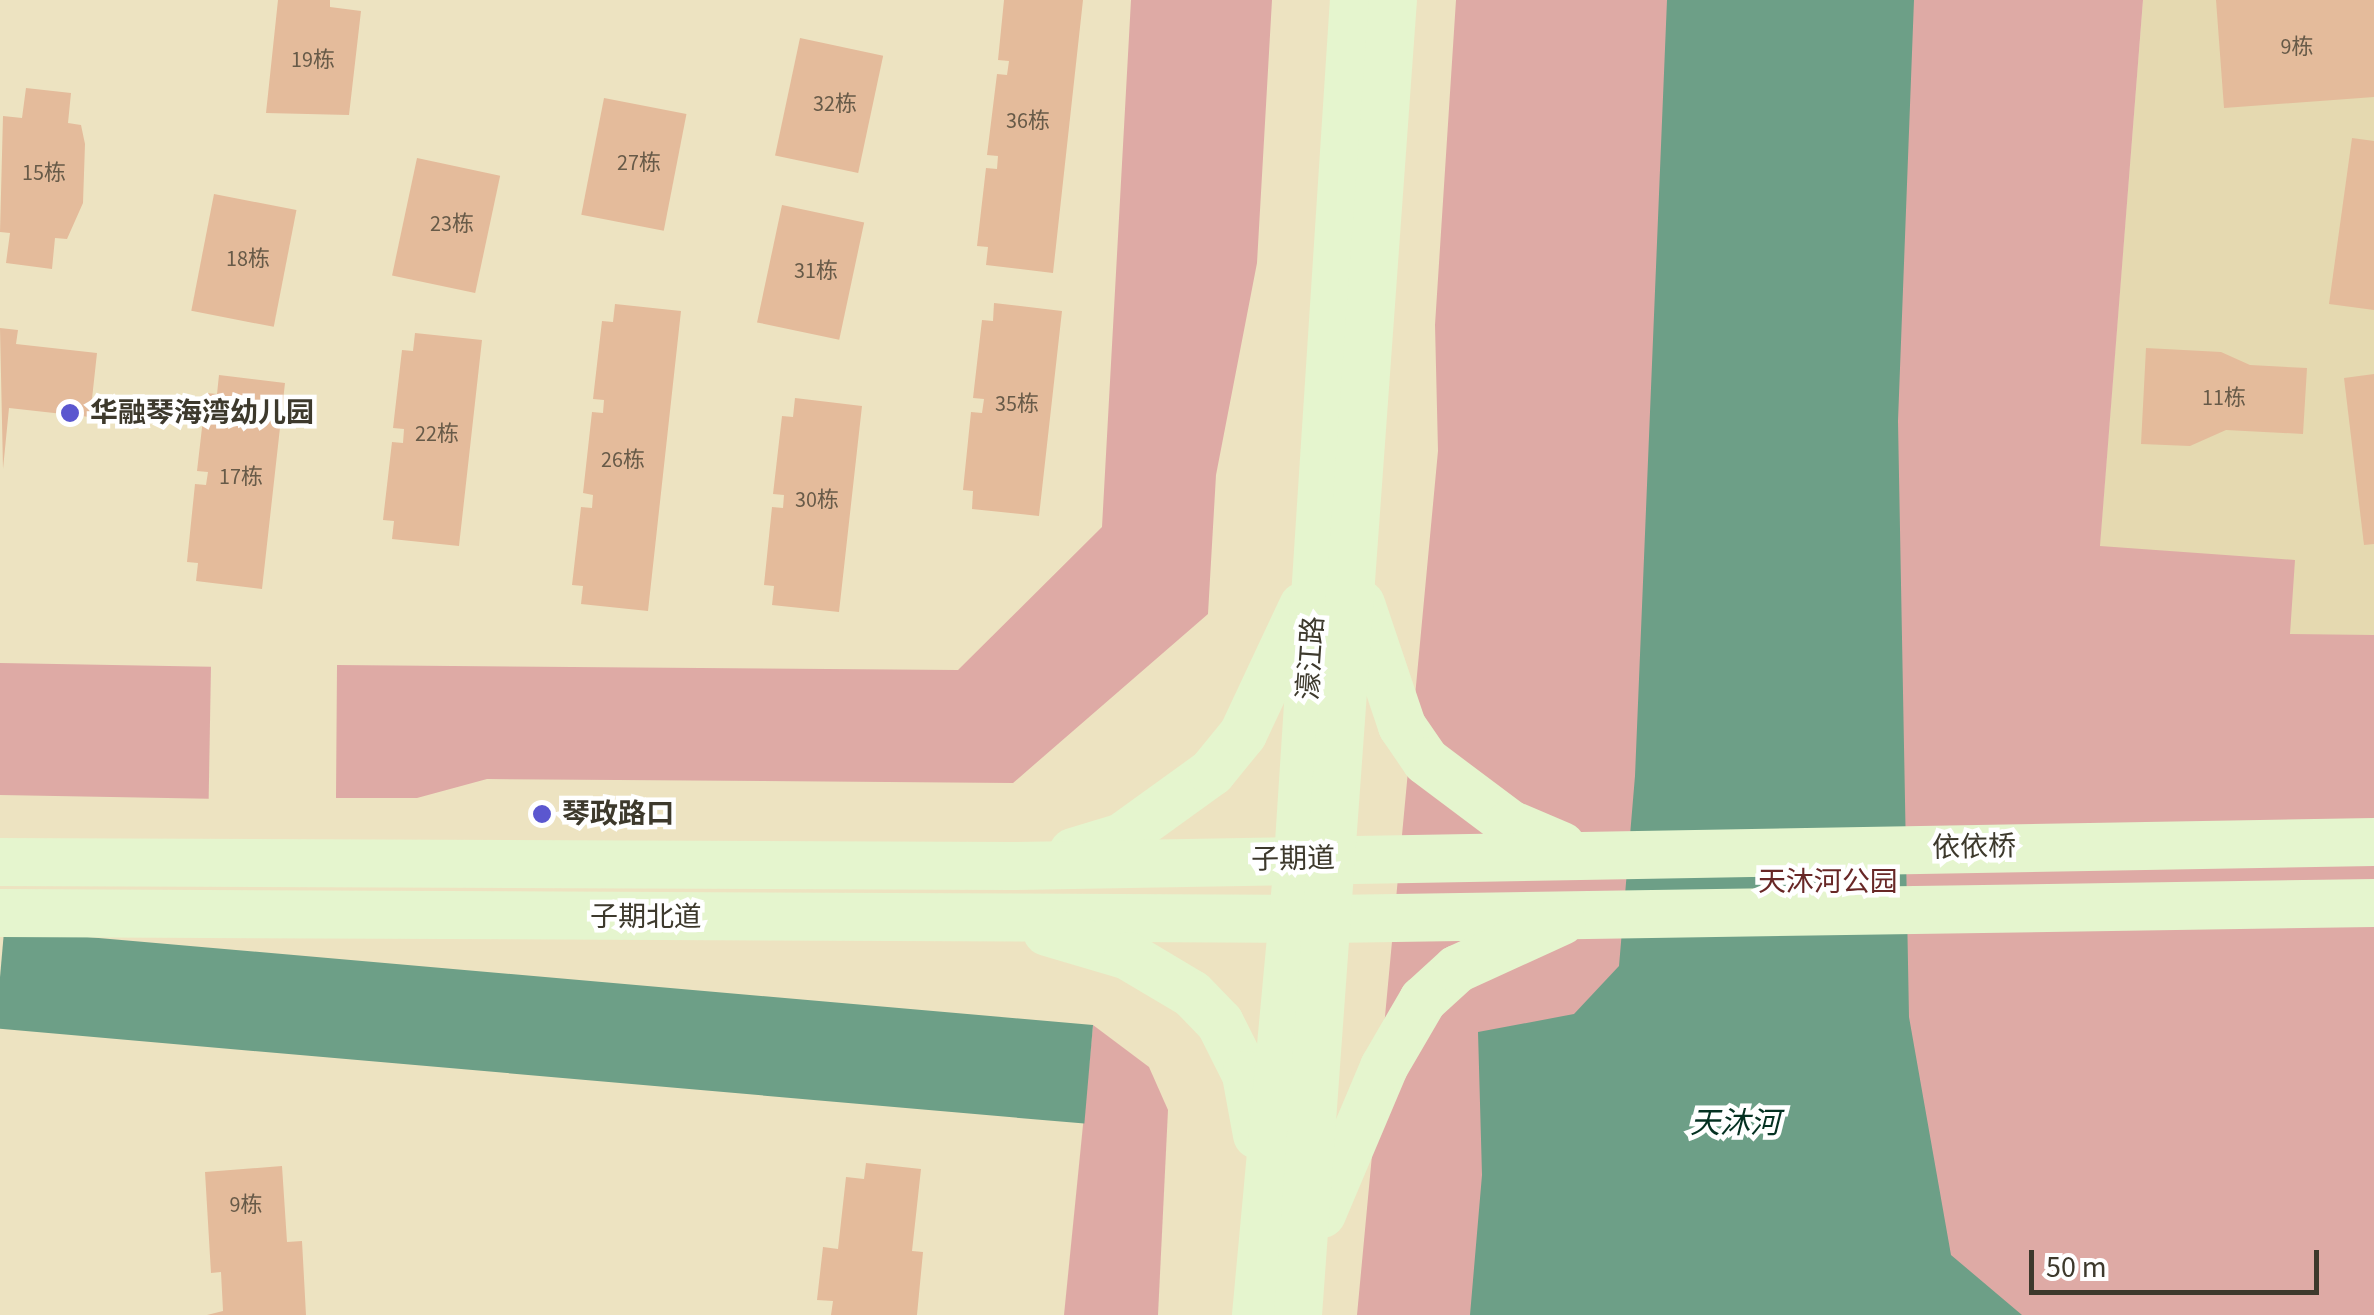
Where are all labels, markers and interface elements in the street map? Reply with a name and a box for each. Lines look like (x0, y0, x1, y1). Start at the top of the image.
house number: 9栋 (2281, 35, 2313, 61)
house number: 19栋 (291, 48, 335, 74)
house number: 32栋 (813, 92, 857, 118)
house number: 36栋 (1006, 109, 1050, 135)
house number: 27栋 (617, 151, 661, 177)
house number: 15栋 (22, 161, 66, 187)
house number: 23栋 (430, 212, 474, 238)
house number: 18栋 (226, 247, 270, 273)
house number: 31栋 (794, 259, 838, 285)
house number: 11栋 (2202, 386, 2246, 412)
house number: 35栋 (995, 392, 1039, 418)
place label: 华融琴海湾幼儿园 (90, 396, 314, 430)
marker: 华融琴海湾幼儿园 (59, 402, 81, 424)
house number: 22栋 (415, 422, 459, 448)
house number: 26栋 (601, 448, 645, 474)
house number: 17栋 (219, 465, 263, 491)
house number: 30栋 (795, 488, 839, 514)
street label: 濠江路 (1291, 615, 1331, 701)
place label: 琴政路口 (562, 797, 674, 831)
marker: 琴政路口 (531, 803, 553, 825)
street label: 依依桥 (1932, 829, 2016, 865)
street label: 子期道 (1251, 841, 1335, 877)
park label: 天沐河公园 (1758, 865, 1898, 899)
street label: 子期北道 (590, 900, 702, 934)
water label: 天沐河 (1690, 1106, 1780, 1142)
house number: 9栋 (230, 1193, 262, 1219)
scale bar (2034, 1230, 2324, 1292)
text: 50 m (2046, 1246, 2107, 1289)

